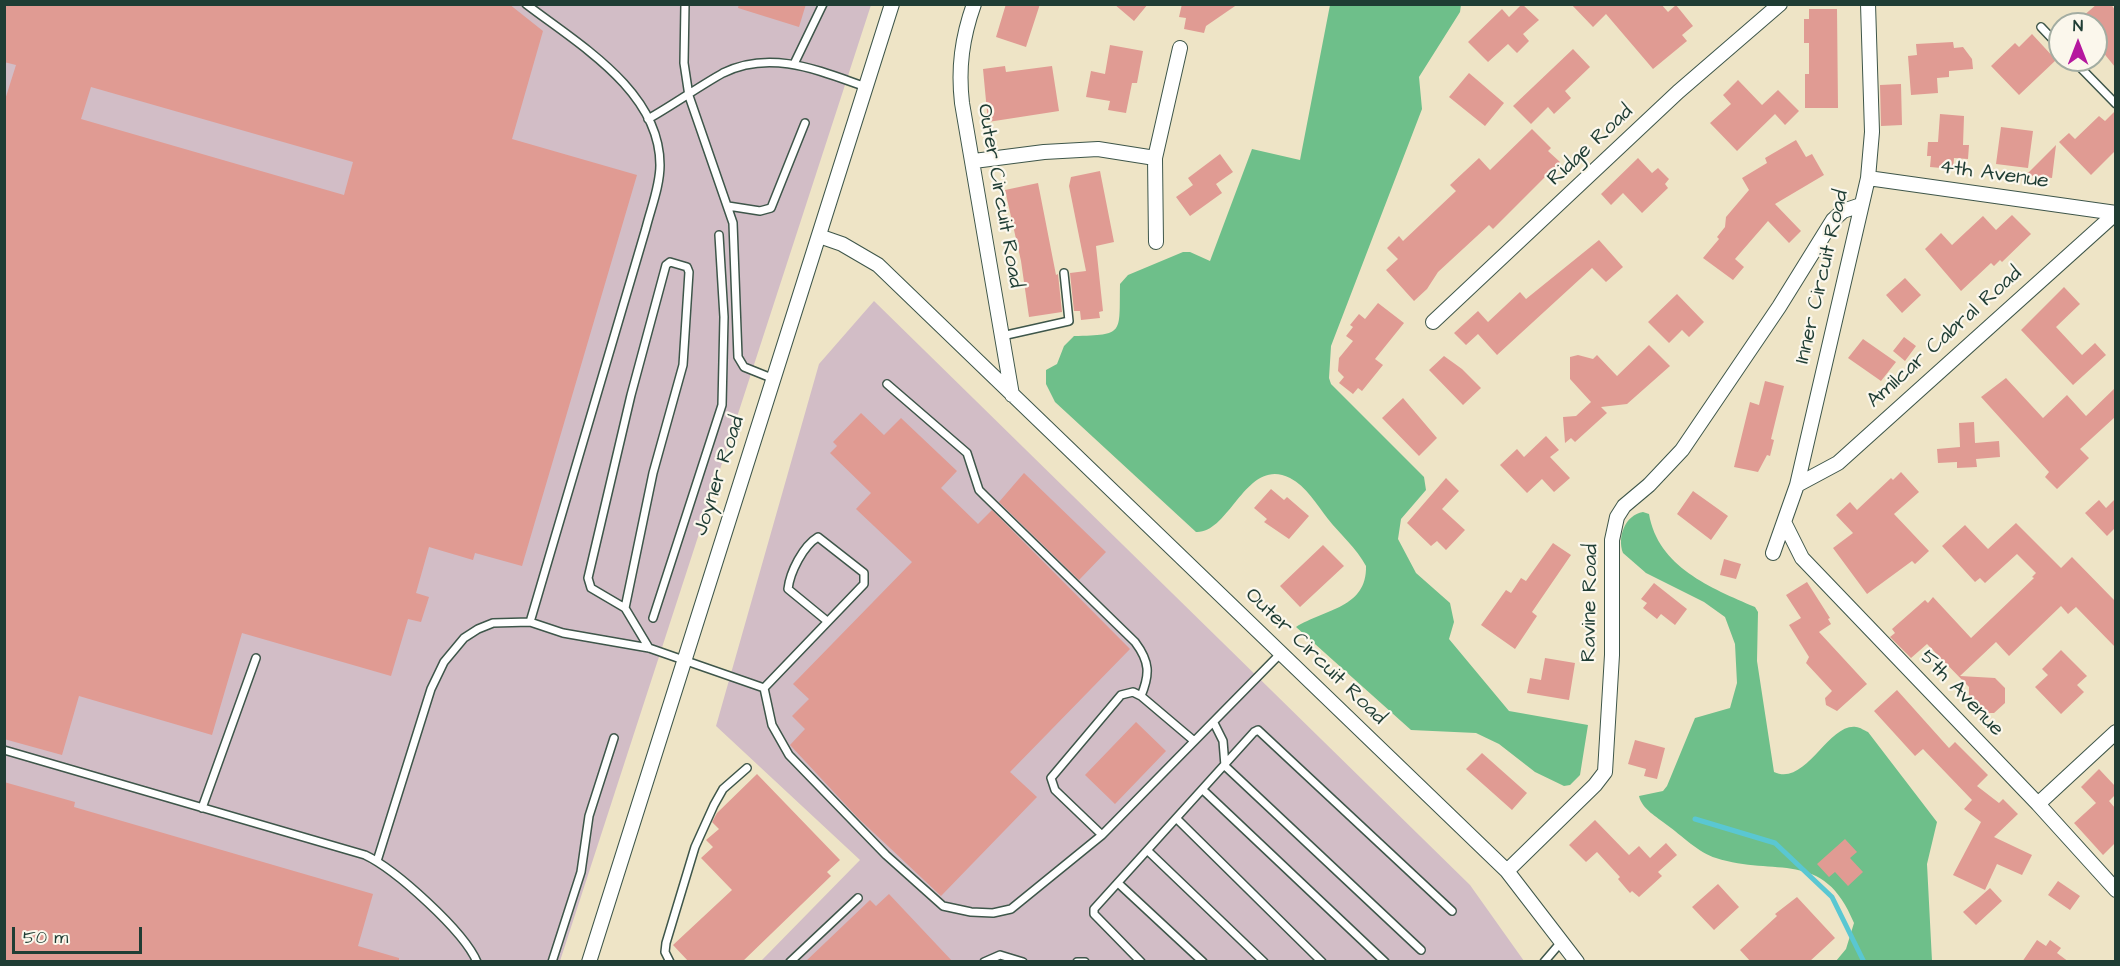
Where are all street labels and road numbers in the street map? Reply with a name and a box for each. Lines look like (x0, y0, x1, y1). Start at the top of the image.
street label: Ridge Road (1543, 100, 1639, 192)
street label: Outer Circuit Road (970, 102, 1028, 290)
street label: 4th Avenue (1938, 155, 2050, 195)
street label: Inner Circuit Road (1791, 188, 1855, 366)
street label: Amilcar Cabral Road (1862, 262, 2028, 414)
street label: Joyner Road (689, 413, 751, 539)
street label: Ravine Road (1577, 544, 1605, 662)
street label: Outer Circuit Road (1239, 583, 1391, 731)
street label: 5th Avenue (1914, 646, 2008, 742)

